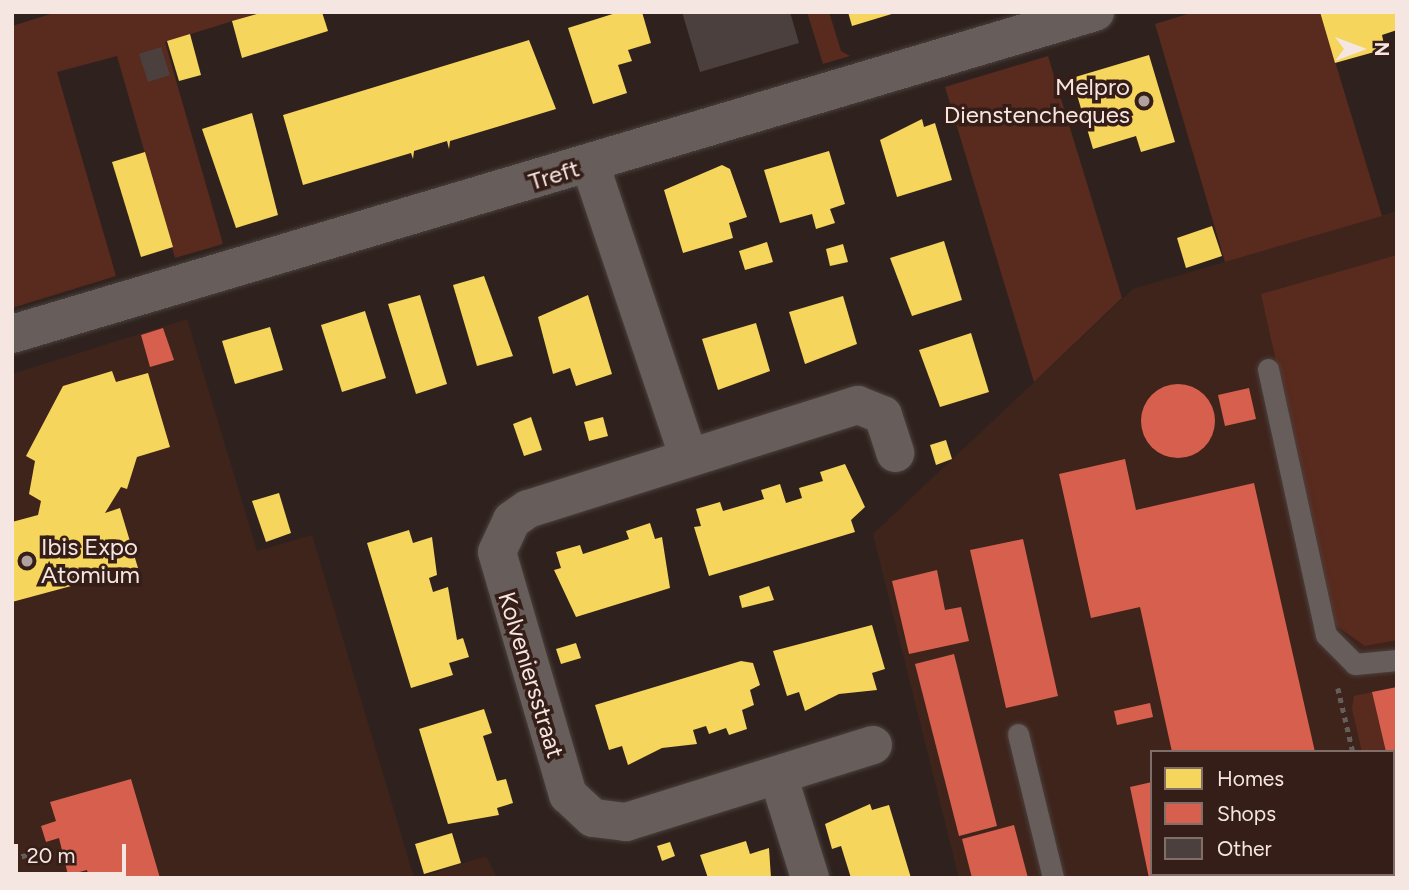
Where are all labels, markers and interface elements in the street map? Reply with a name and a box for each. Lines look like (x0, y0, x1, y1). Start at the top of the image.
north arrow (1325, 14, 1395, 84)
text: N (1370, 42, 1393, 56)
place label: Melpro Dienstencheques (944, 73, 1130, 129)
marker: Melpro Dienstencheques (1136, 93, 1152, 109)
street label: Treft (525, 154, 583, 196)
place label: Ibis Expo Atomium (41, 533, 140, 589)
marker: Ibis Expo Atomium (19, 553, 35, 569)
street label: Kolveniersstraat (492, 588, 570, 762)
legend (1150, 750, 1395, 876)
text: Homes (1217, 766, 1284, 791)
text: Shops (1217, 801, 1276, 826)
scale bar (18, 830, 130, 874)
text: Other (1217, 836, 1272, 861)
text: 20 m (27, 843, 75, 868)

